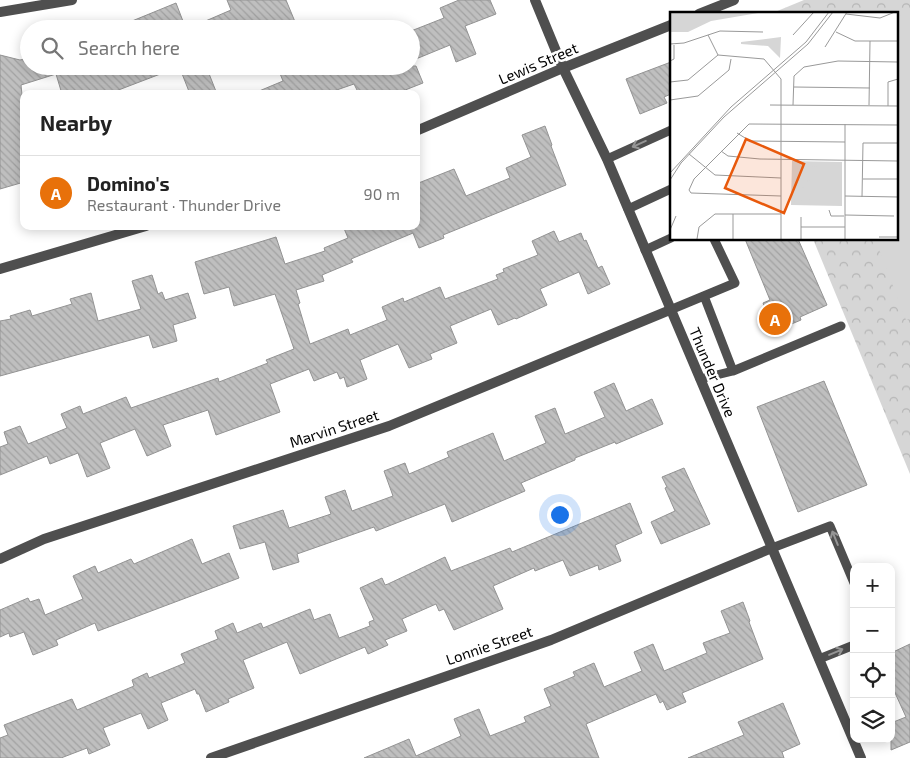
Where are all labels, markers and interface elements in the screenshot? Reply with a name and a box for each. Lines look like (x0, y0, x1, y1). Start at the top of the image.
inset map (670, 12, 898, 240)
search box (20, 20, 420, 75)
icon: search (38, 34, 66, 62)
text: Search here (78, 36, 180, 59)
street label: Lewis Street (496, 38, 581, 88)
text: Nearby (40, 110, 112, 135)
one-way arrow (632, 140, 647, 150)
text: Domino's (87, 172, 170, 195)
text: A (51, 184, 61, 203)
text: 90 m (364, 184, 400, 203)
text: Restaurant · Thunder Drive (87, 195, 281, 214)
pin: A (759, 300, 791, 338)
street label: Thunder Drive (686, 324, 740, 420)
street label: Marvin Street (287, 405, 381, 451)
your location (547, 502, 573, 528)
one-way arrow (830, 530, 839, 545)
map controls (850, 563, 895, 743)
button: + (850, 563, 895, 608)
button: − (850, 608, 895, 653)
street label: Lonnie Street (443, 622, 535, 668)
one-way arrow (828, 647, 843, 656)
button: locate (850, 653, 895, 698)
button: layers (850, 698, 895, 743)

